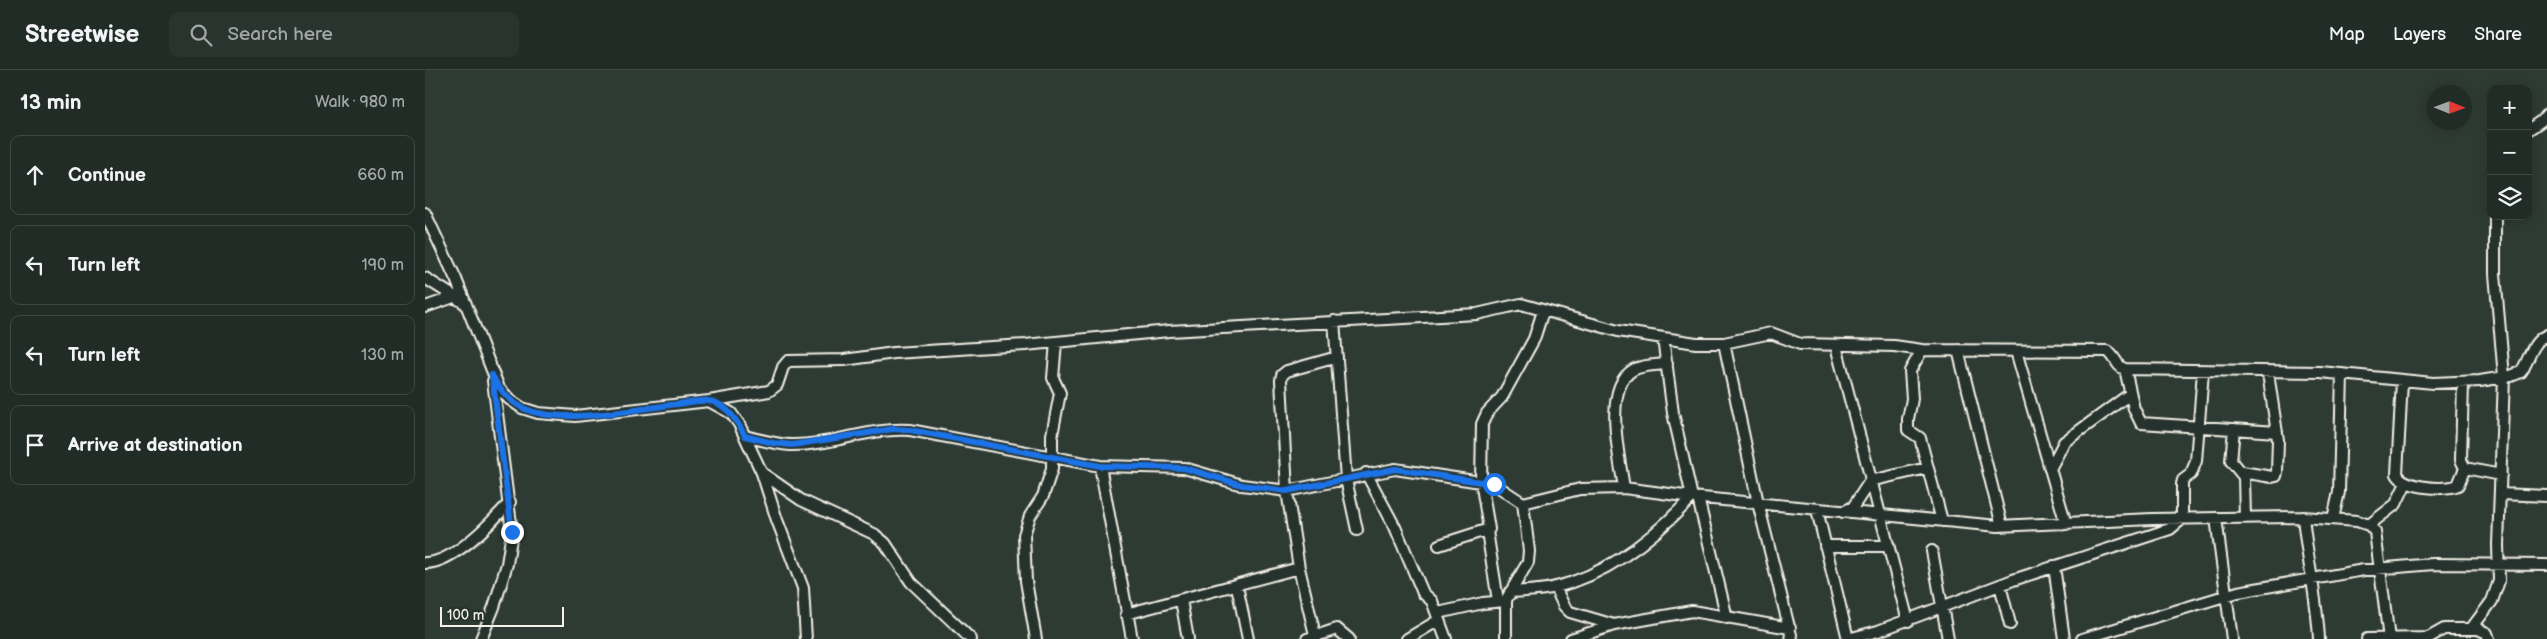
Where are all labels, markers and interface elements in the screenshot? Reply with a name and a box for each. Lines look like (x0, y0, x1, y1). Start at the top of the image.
search box (169, 12, 519, 57)
text: Streetwise (25, 20, 139, 49)
icon: search (187, 21, 215, 49)
text: Search here (227, 23, 333, 46)
text: Map (2329, 24, 2365, 45)
text: Layers (2393, 24, 2446, 45)
text: Share (2474, 24, 2522, 45)
north arrow (2427, 85, 2472, 130)
map controls (2487, 85, 2532, 220)
button: + (2487, 85, 2532, 130)
text: 13 min (20, 90, 82, 115)
text: Walk · 980 m (315, 93, 405, 112)
button: − (2487, 130, 2532, 175)
icon: ahead (21, 161, 49, 189)
text: Continue (68, 164, 146, 187)
text: 660 m (357, 166, 404, 185)
button: layers (2487, 175, 2532, 220)
icon: left (21, 251, 49, 279)
text: Turn left (68, 254, 140, 277)
text: 190 m (362, 256, 404, 275)
icon: left (21, 341, 49, 369)
text: Turn left (68, 344, 140, 367)
text: 130 m (361, 346, 404, 365)
icon: arrive (21, 431, 49, 459)
text: Arrive at destination (68, 434, 243, 457)
route start (1483, 473, 1506, 496)
route end (501, 521, 524, 544)
scale bar (440, 604, 564, 627)
text: 100 m (447, 607, 484, 624)

